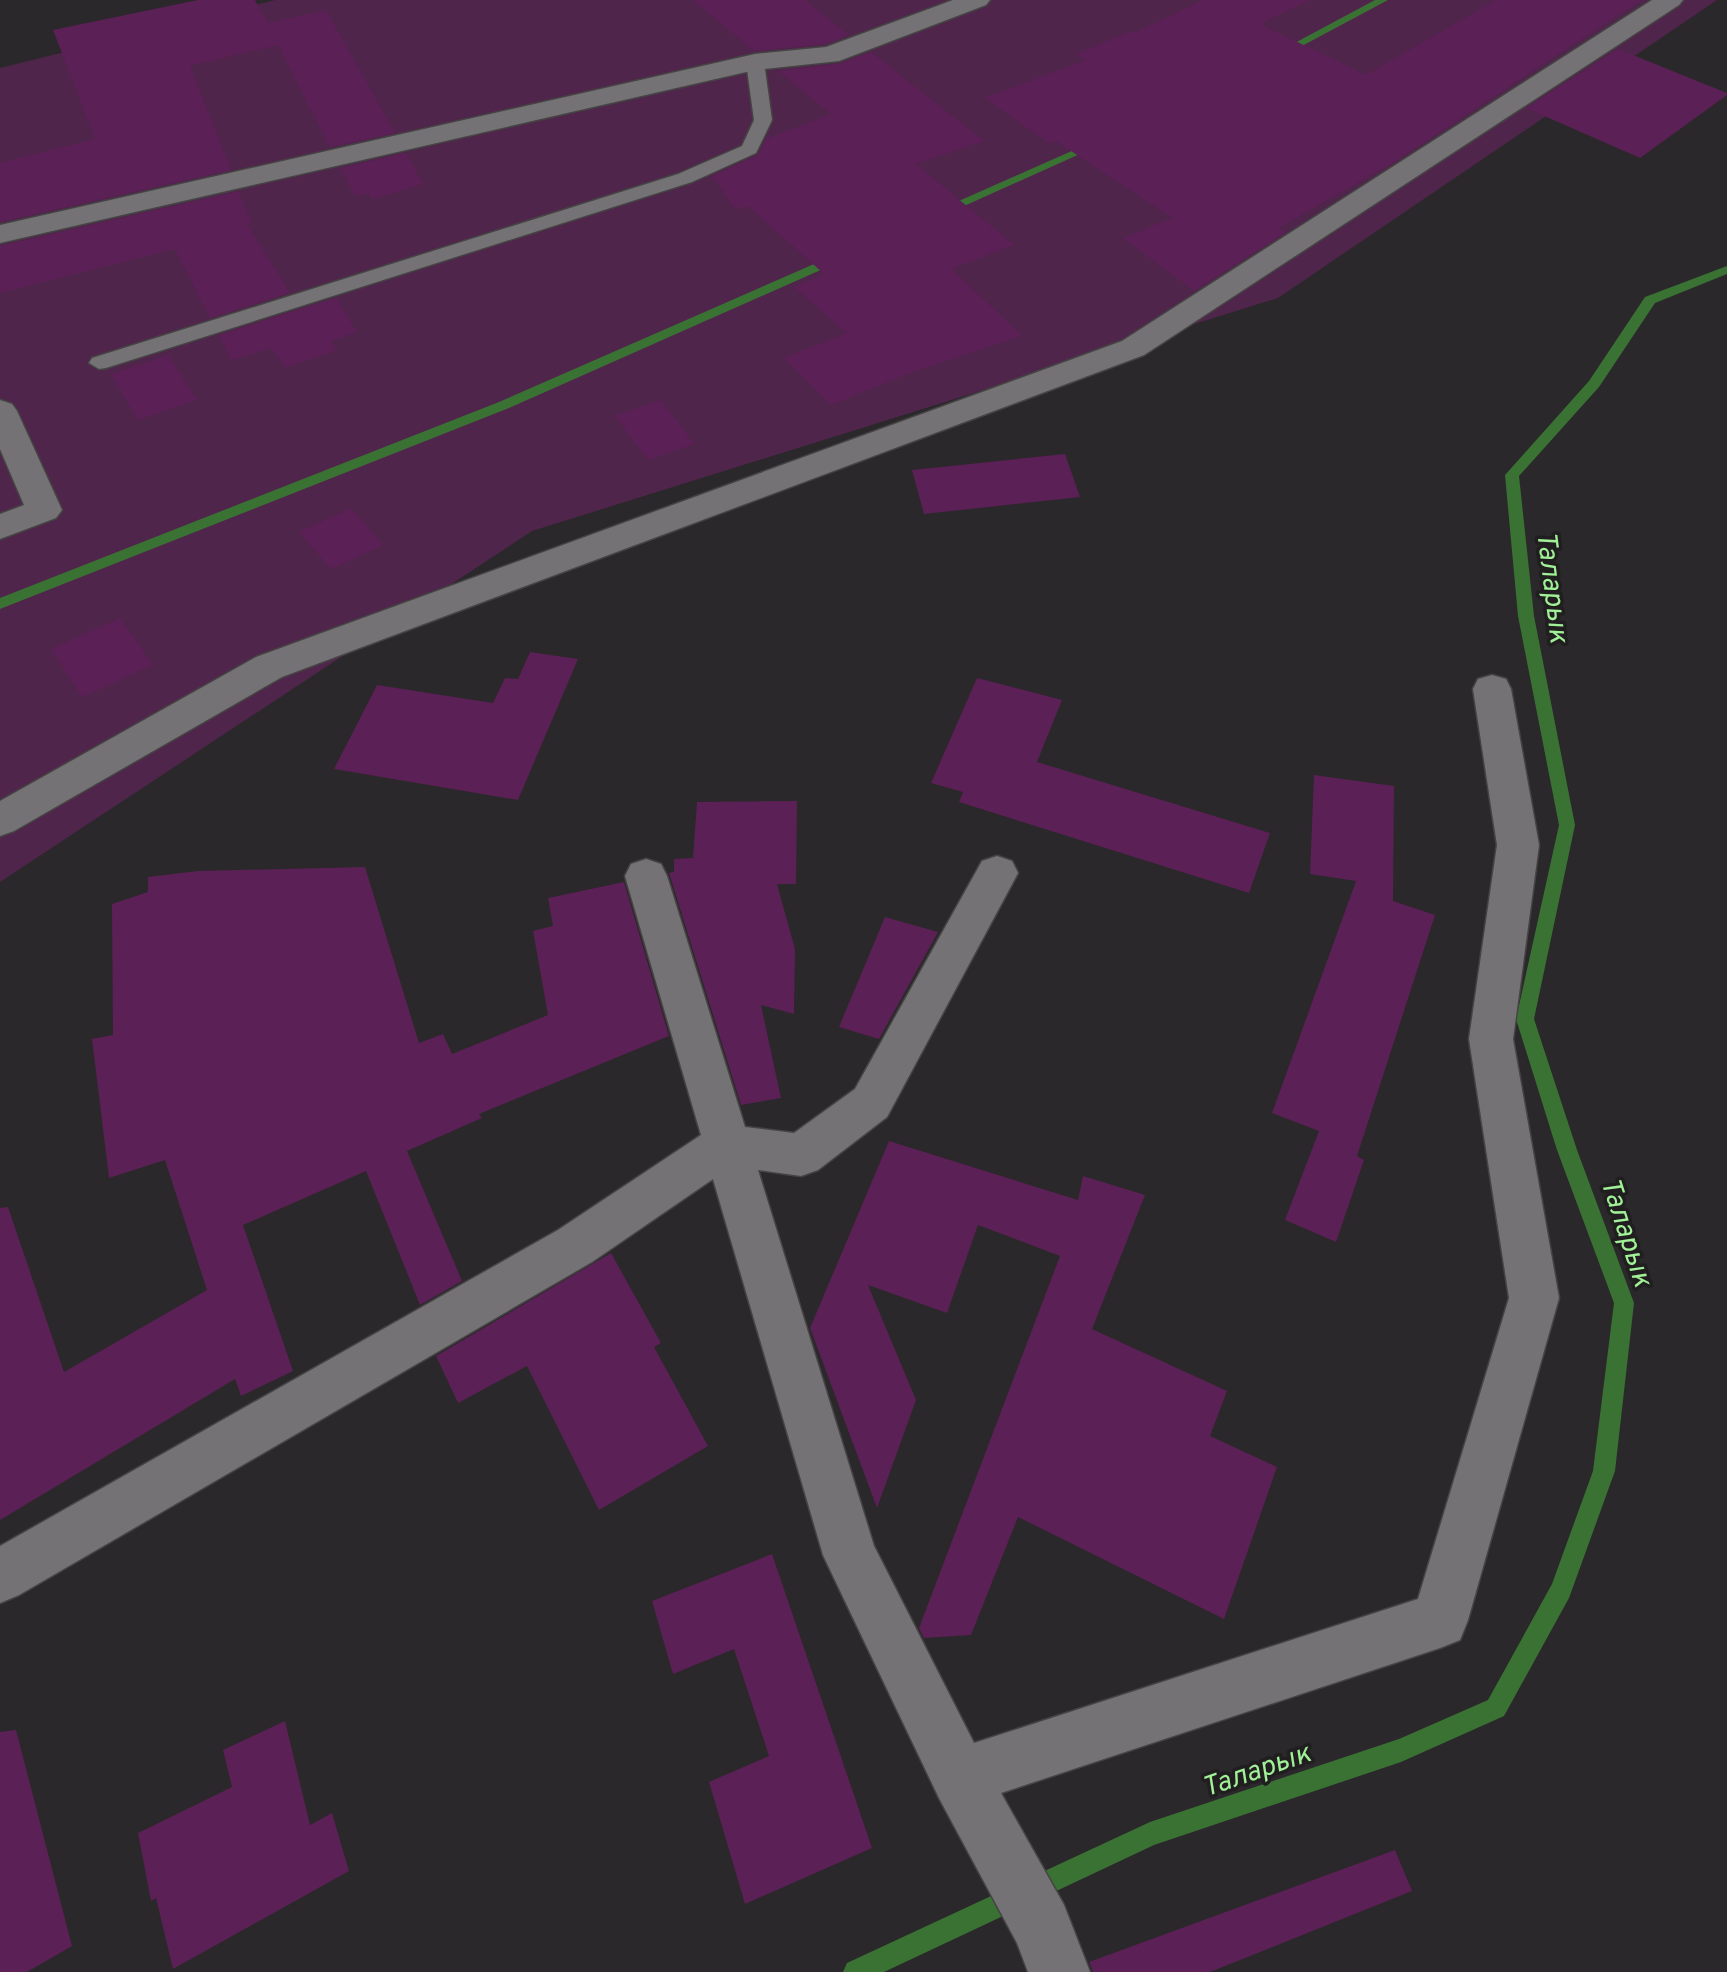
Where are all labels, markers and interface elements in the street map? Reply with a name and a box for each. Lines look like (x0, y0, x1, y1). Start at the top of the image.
water label: Таларык (1526, 529, 1576, 646)
water label: Таларык (1591, 1174, 1660, 1293)
water label: Таларык (1198, 1736, 1317, 1807)

